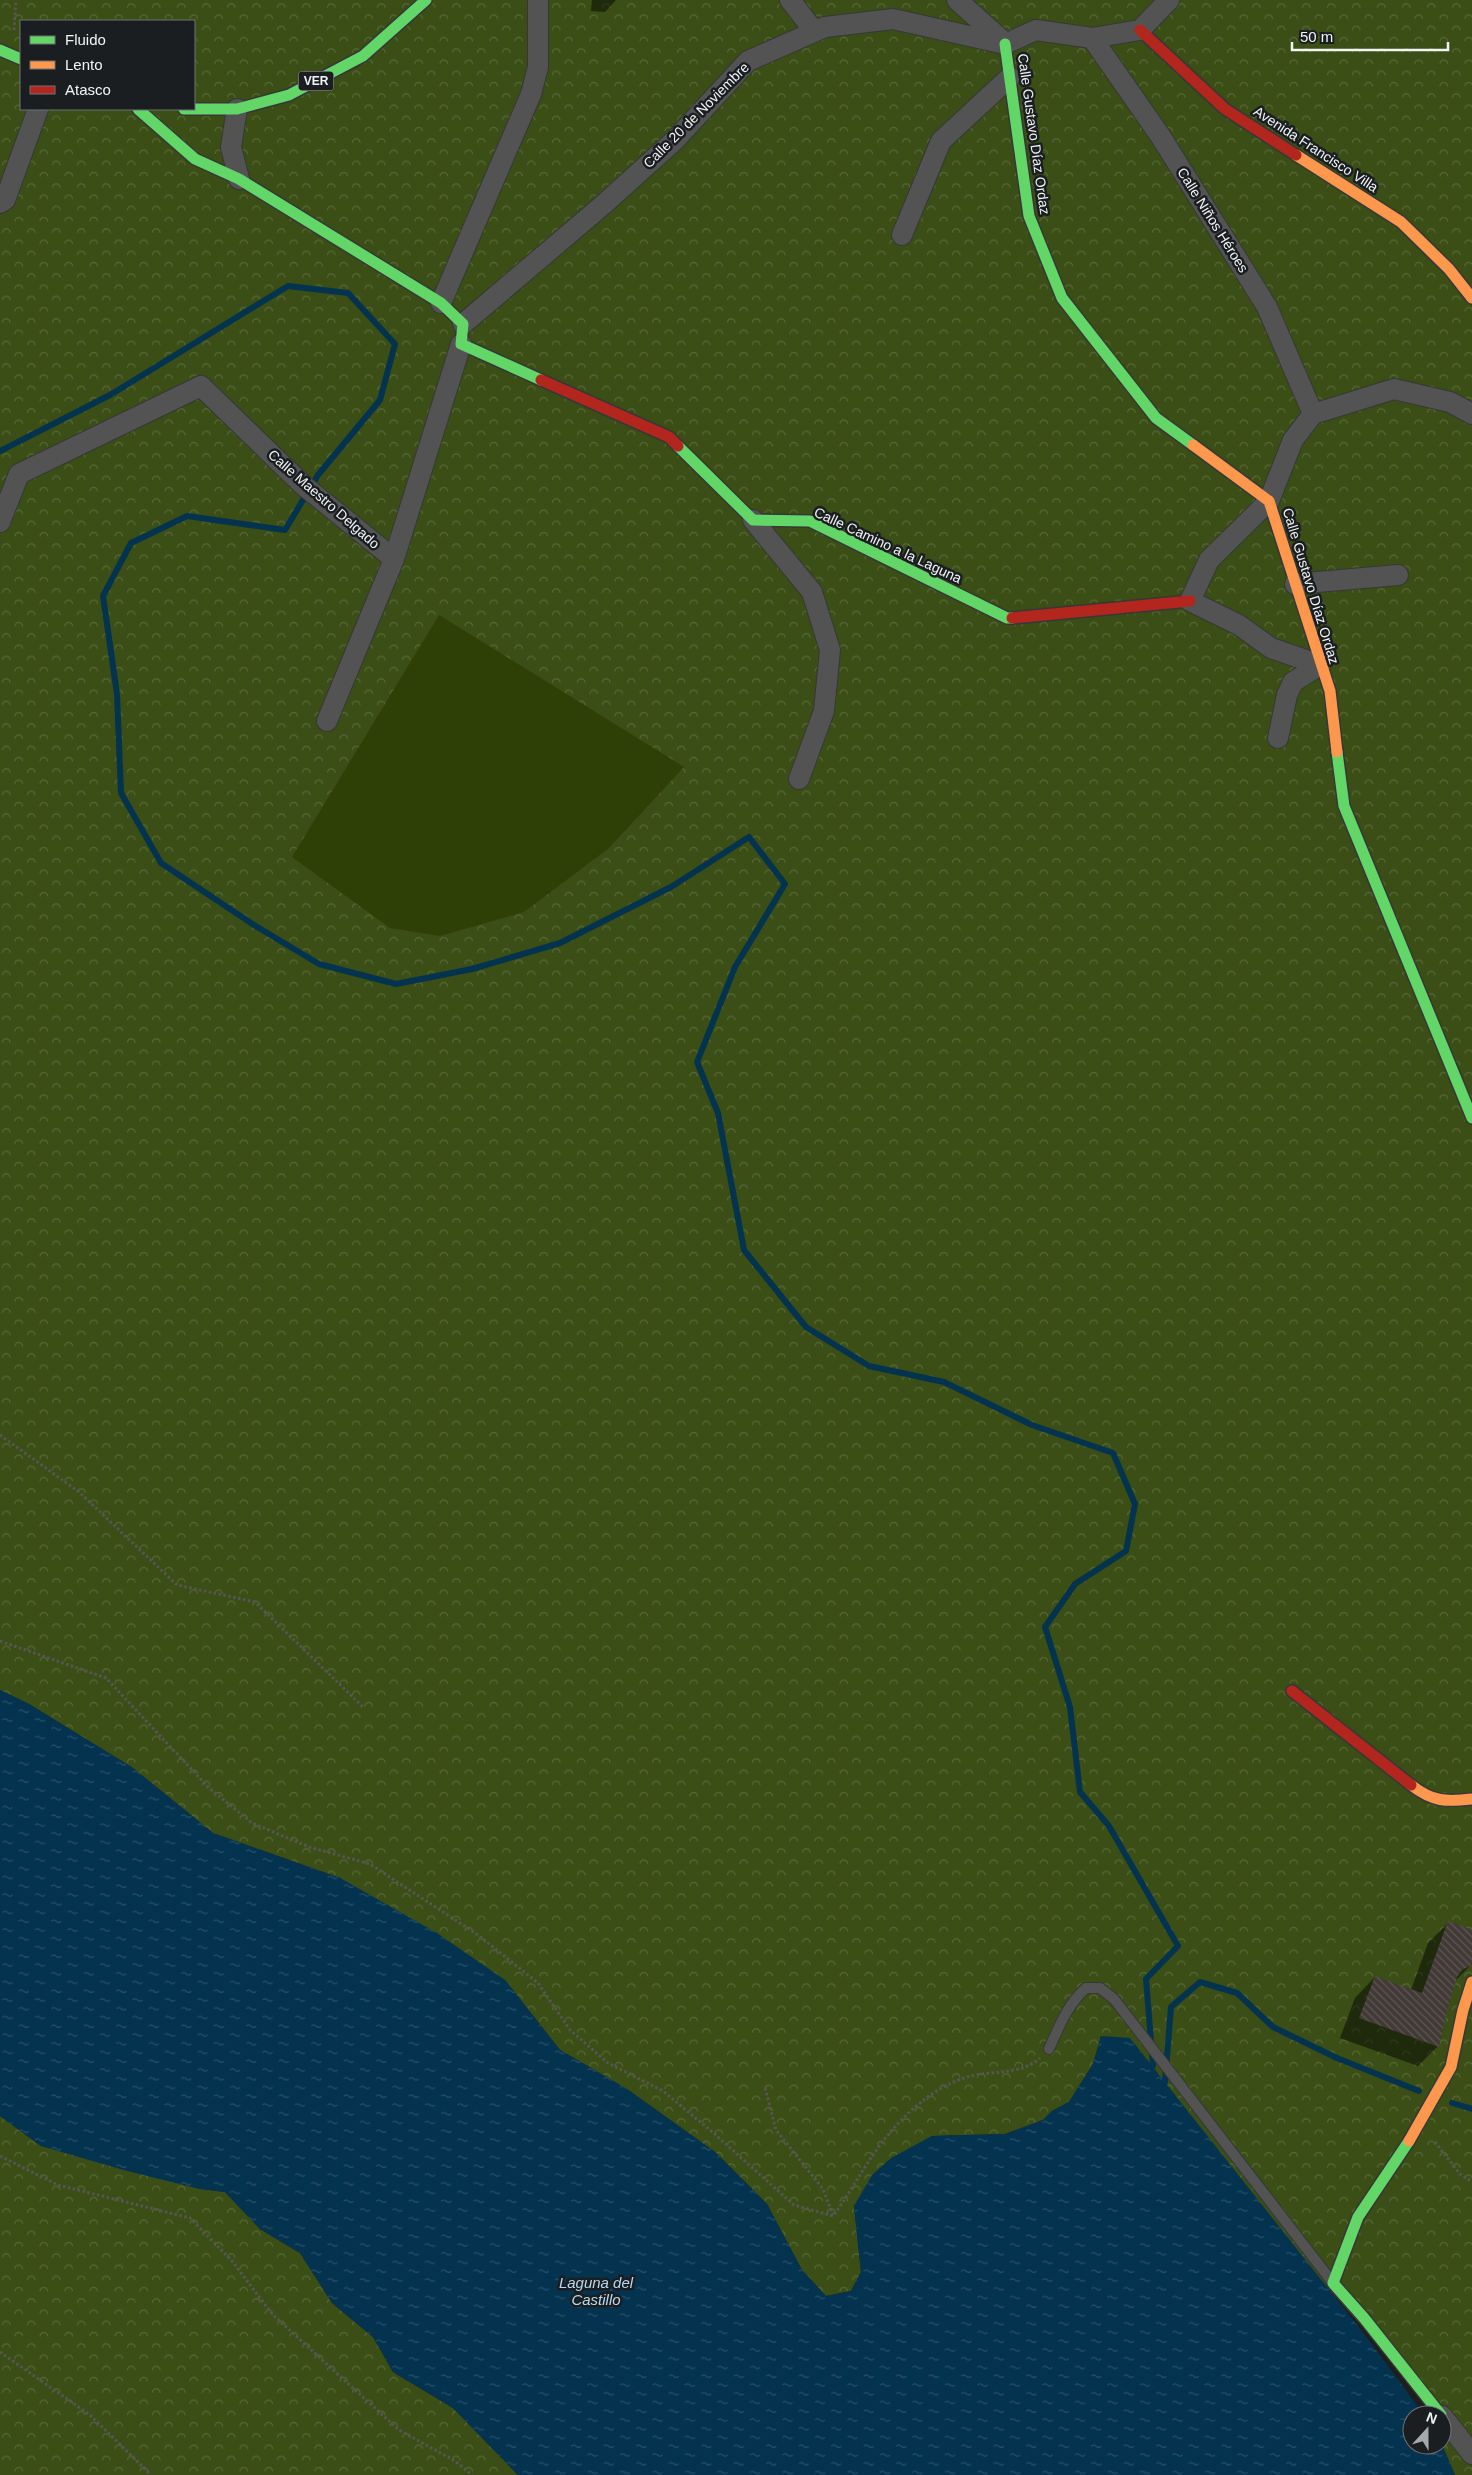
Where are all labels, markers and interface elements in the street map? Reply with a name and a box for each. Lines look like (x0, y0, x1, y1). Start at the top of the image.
legend (20, 20, 195, 110)
scale bar (1292, 20, 1448, 52)
text: 50 m (1300, 28, 1333, 45)
text: Fluido (65, 31, 106, 48)
street label: Calle Gustavo Díaz Ordaz (1015, 52, 1053, 216)
text: Lento (65, 56, 103, 73)
street label: Calle 20 de Noviembre (640, 59, 752, 171)
road number: VER (298, 72, 334, 90)
text: Atasco (65, 81, 111, 98)
street label: Avenida Francisco Villa (1251, 103, 1381, 195)
street label: Calle Niños Héroes (1174, 165, 1252, 275)
street label: Calle Maestro Delgado (265, 446, 383, 552)
street label: Calle Camino a la Laguna (812, 504, 965, 586)
street label: Calle Gustavo Díaz Ordaz (1280, 506, 1342, 666)
water label: Laguna del Castillo (559, 2274, 634, 2308)
north arrow (1402, 2405, 1452, 2455)
text: N (1424, 2409, 1439, 2427)

